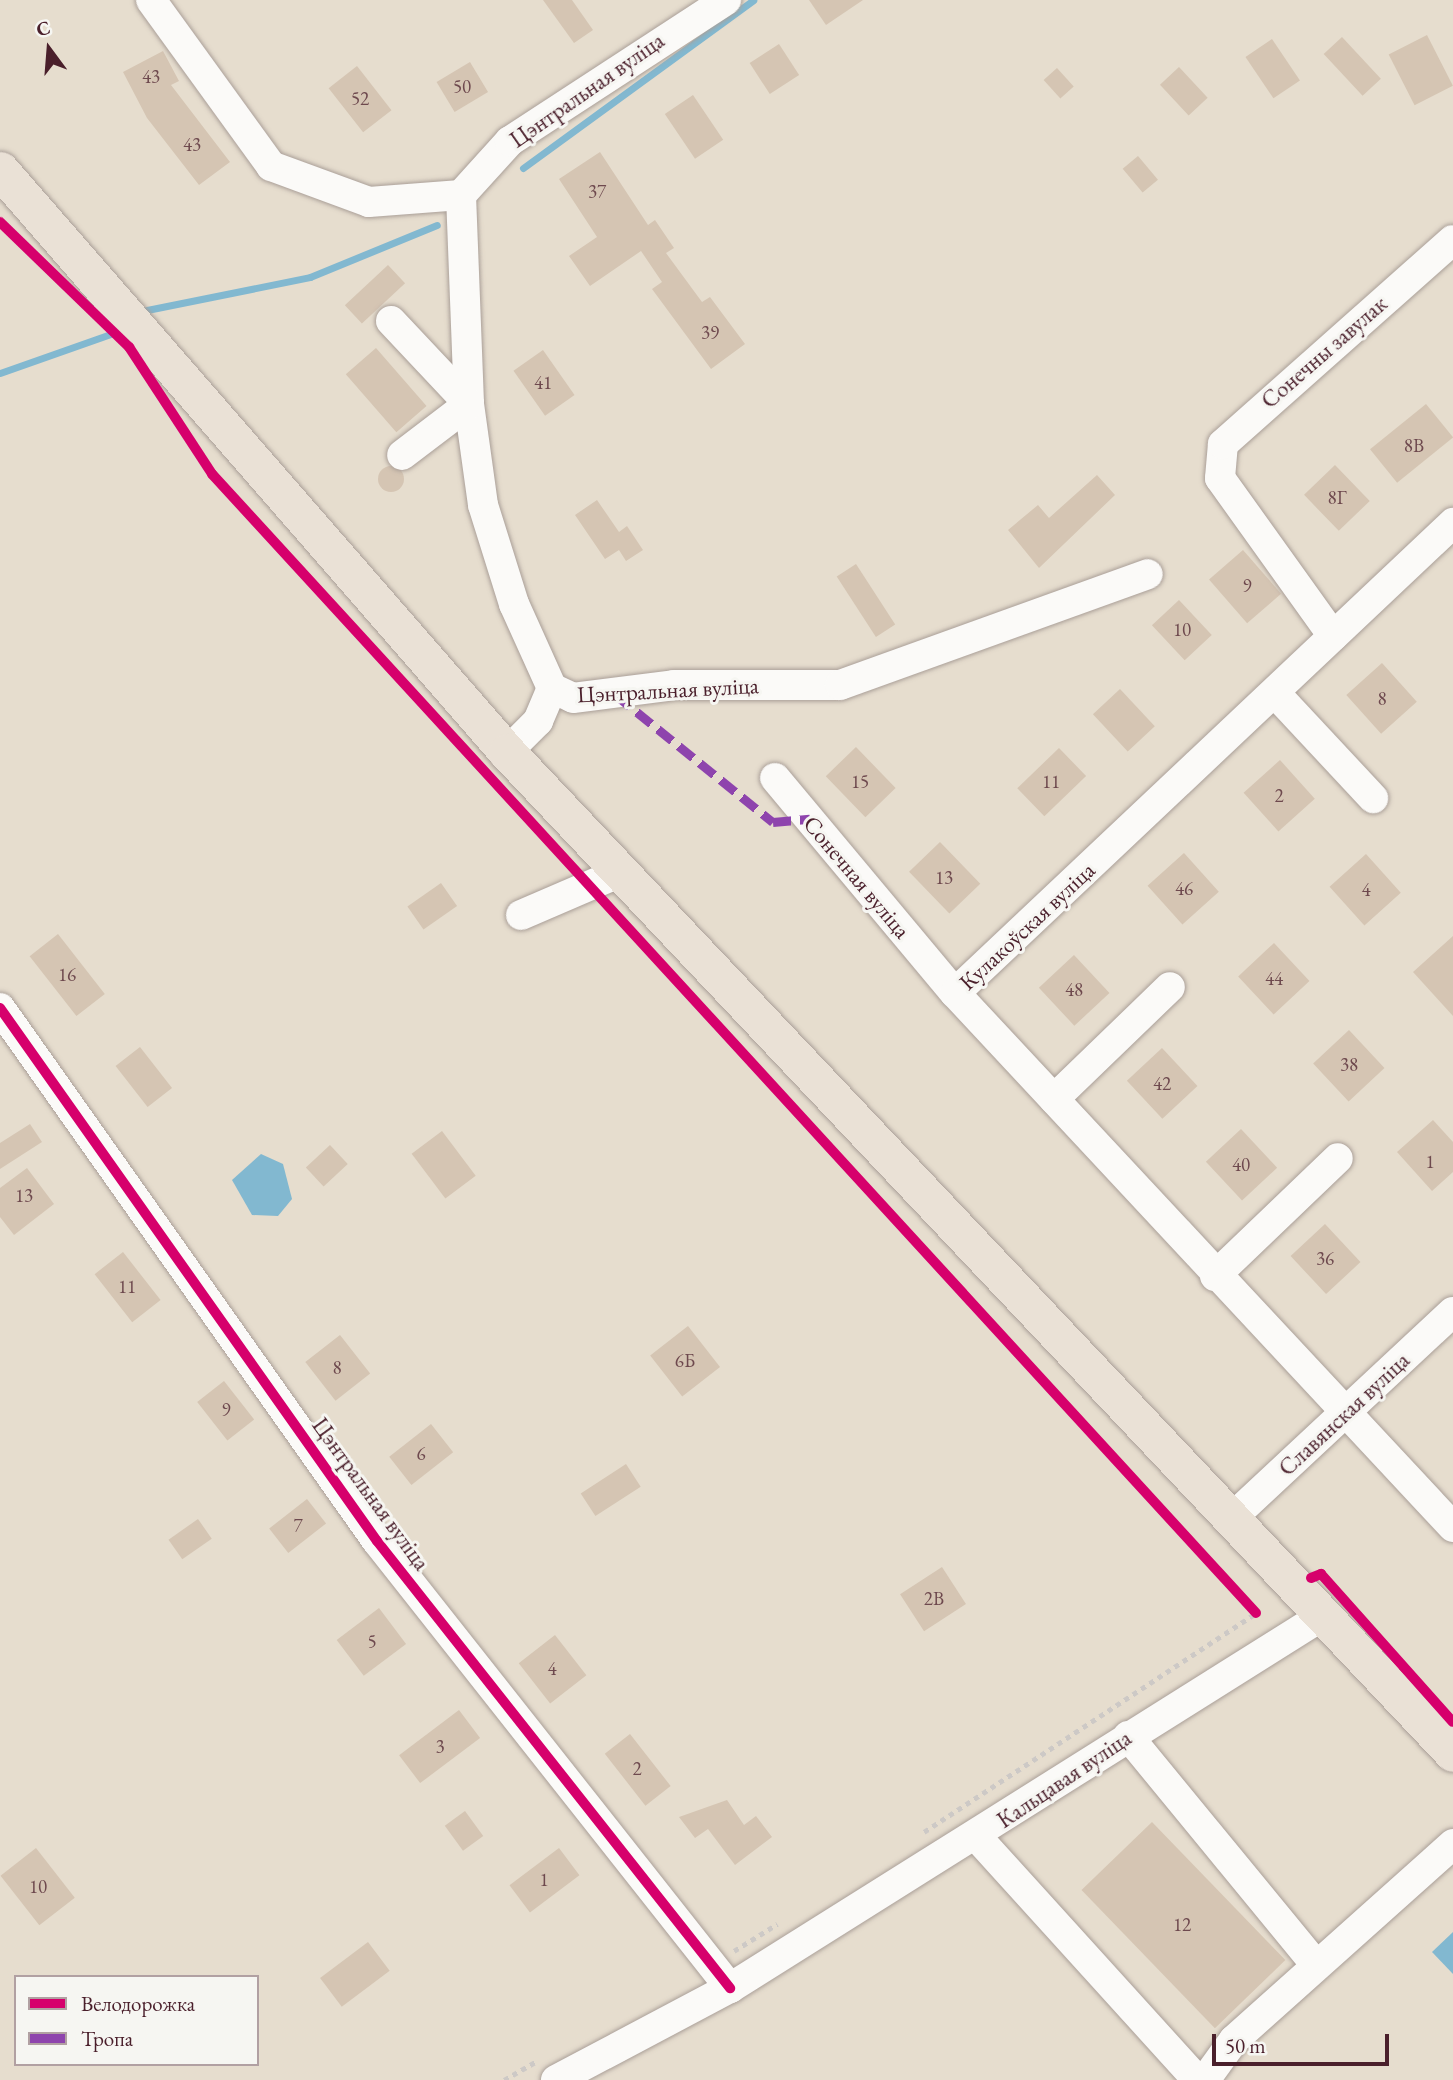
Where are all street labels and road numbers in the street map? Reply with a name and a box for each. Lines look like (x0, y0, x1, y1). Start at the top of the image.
street label: Цэнтральная вуліца (505, 27, 669, 153)
street label: Сонечны завулак (1255, 290, 1393, 414)
street label: Цэнтральная вуліца (576, 671, 760, 709)
street label: Сонечная вуліца (798, 810, 916, 944)
street label: Кулакоўская вуліца (954, 856, 1100, 996)
street label: Славянская вуліца (1273, 1346, 1415, 1482)
street label: Цэнтральная вуліца (306, 1412, 436, 1576)
street label: Кальцавая вуліца (992, 1724, 1136, 1834)

